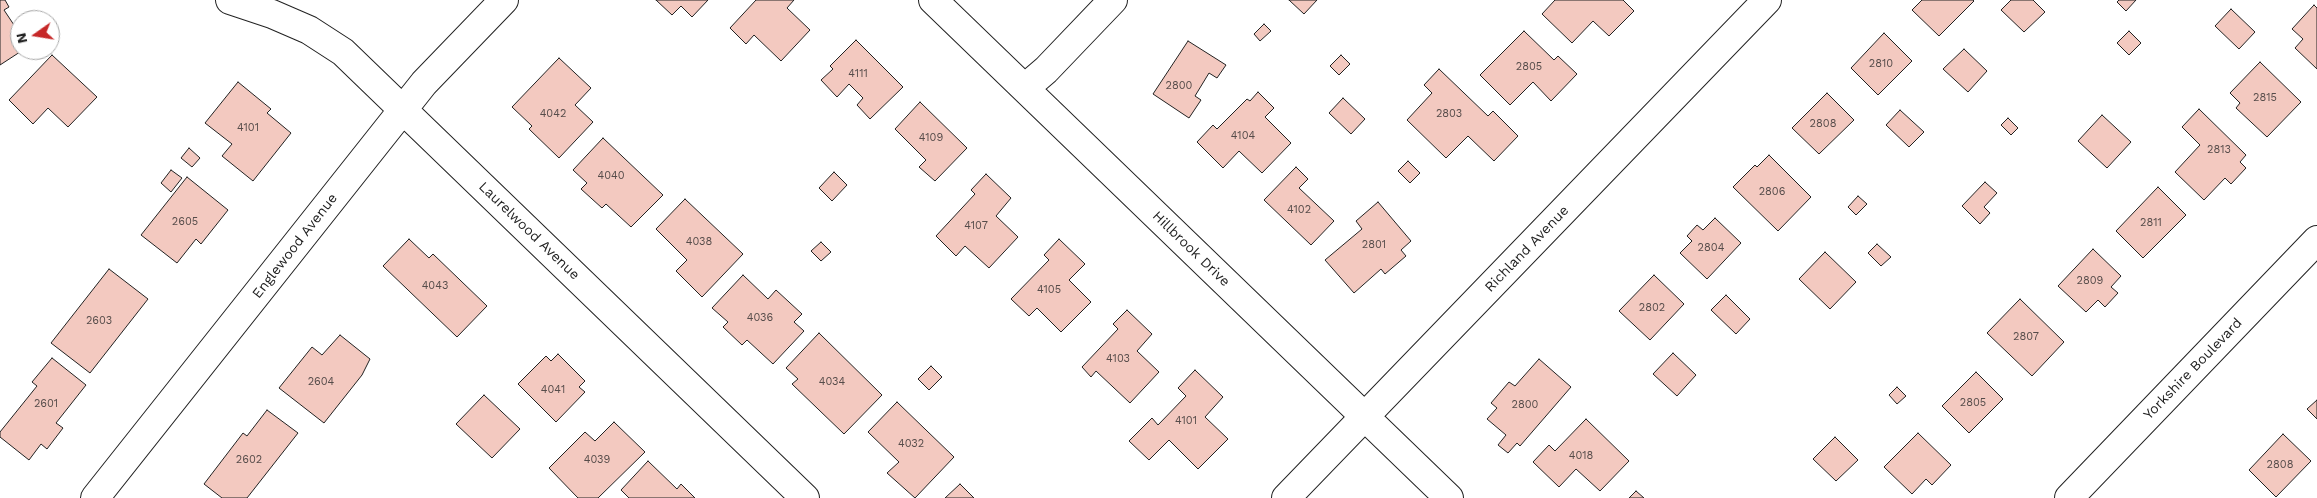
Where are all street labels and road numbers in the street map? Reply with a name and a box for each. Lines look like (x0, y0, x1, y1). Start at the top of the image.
street label: Laurelwood Avenue (475, 178, 583, 284)
street label: Englewood Avenue (249, 190, 341, 302)
street label: Richland Avenue (1482, 202, 1572, 296)
street label: Hillbrook Drive (1149, 208, 1233, 290)
street label: Yorkshire Boulevard (2140, 315, 2246, 423)

